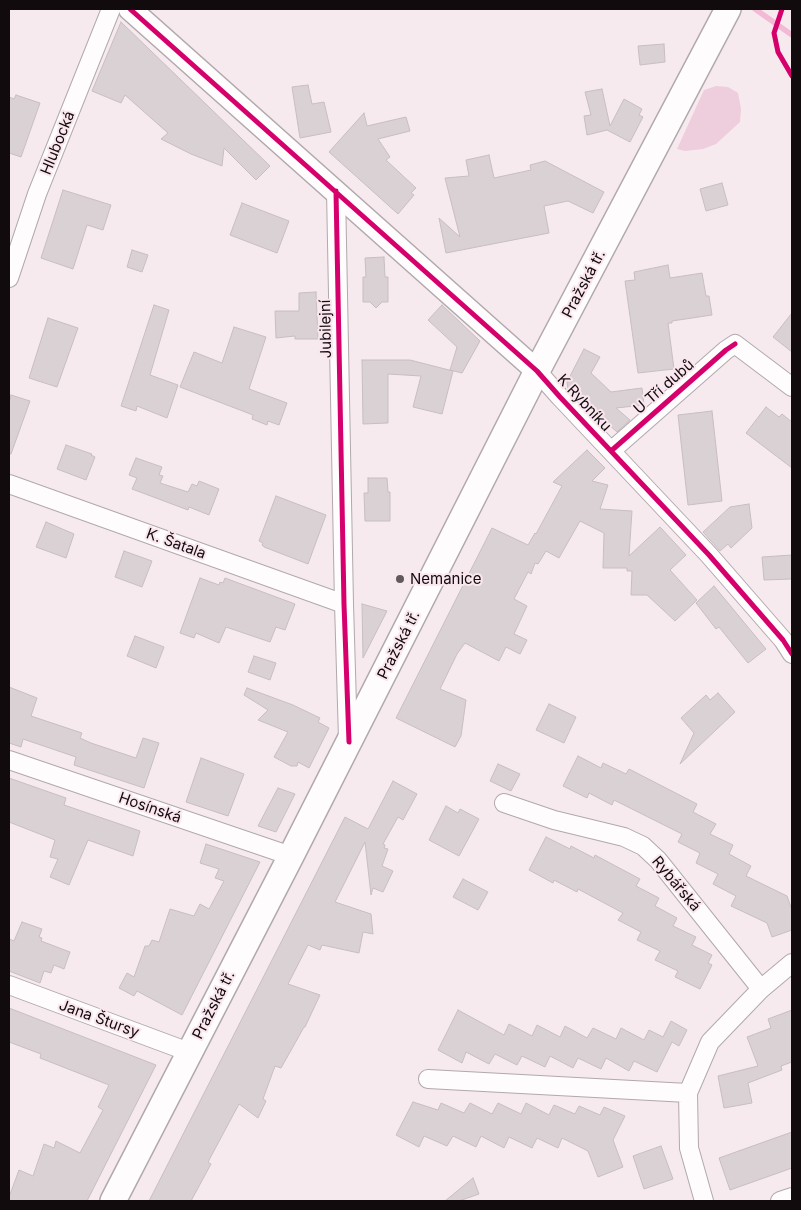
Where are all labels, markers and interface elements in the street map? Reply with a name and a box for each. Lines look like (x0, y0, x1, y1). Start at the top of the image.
street label: Hlubocká (37, 109, 79, 177)
street label: Pražská tř. (559, 247, 609, 321)
street label: Jubilejní (316, 299, 336, 359)
street label: U Tří dubů (630, 356, 698, 418)
street label: K Rybníku (553, 371, 615, 435)
street label: K. Šatala (144, 525, 208, 563)
place label: Nemanice (410, 570, 481, 588)
marker: Nemanice (394, 573, 406, 585)
street label: Pražská tř. (374, 608, 424, 682)
street label: Hosínská (116, 789, 184, 827)
street label: Rybářská (648, 853, 704, 915)
street label: Pražská tř. (189, 968, 239, 1042)
street label: Jana Štursy (57, 996, 141, 1042)

